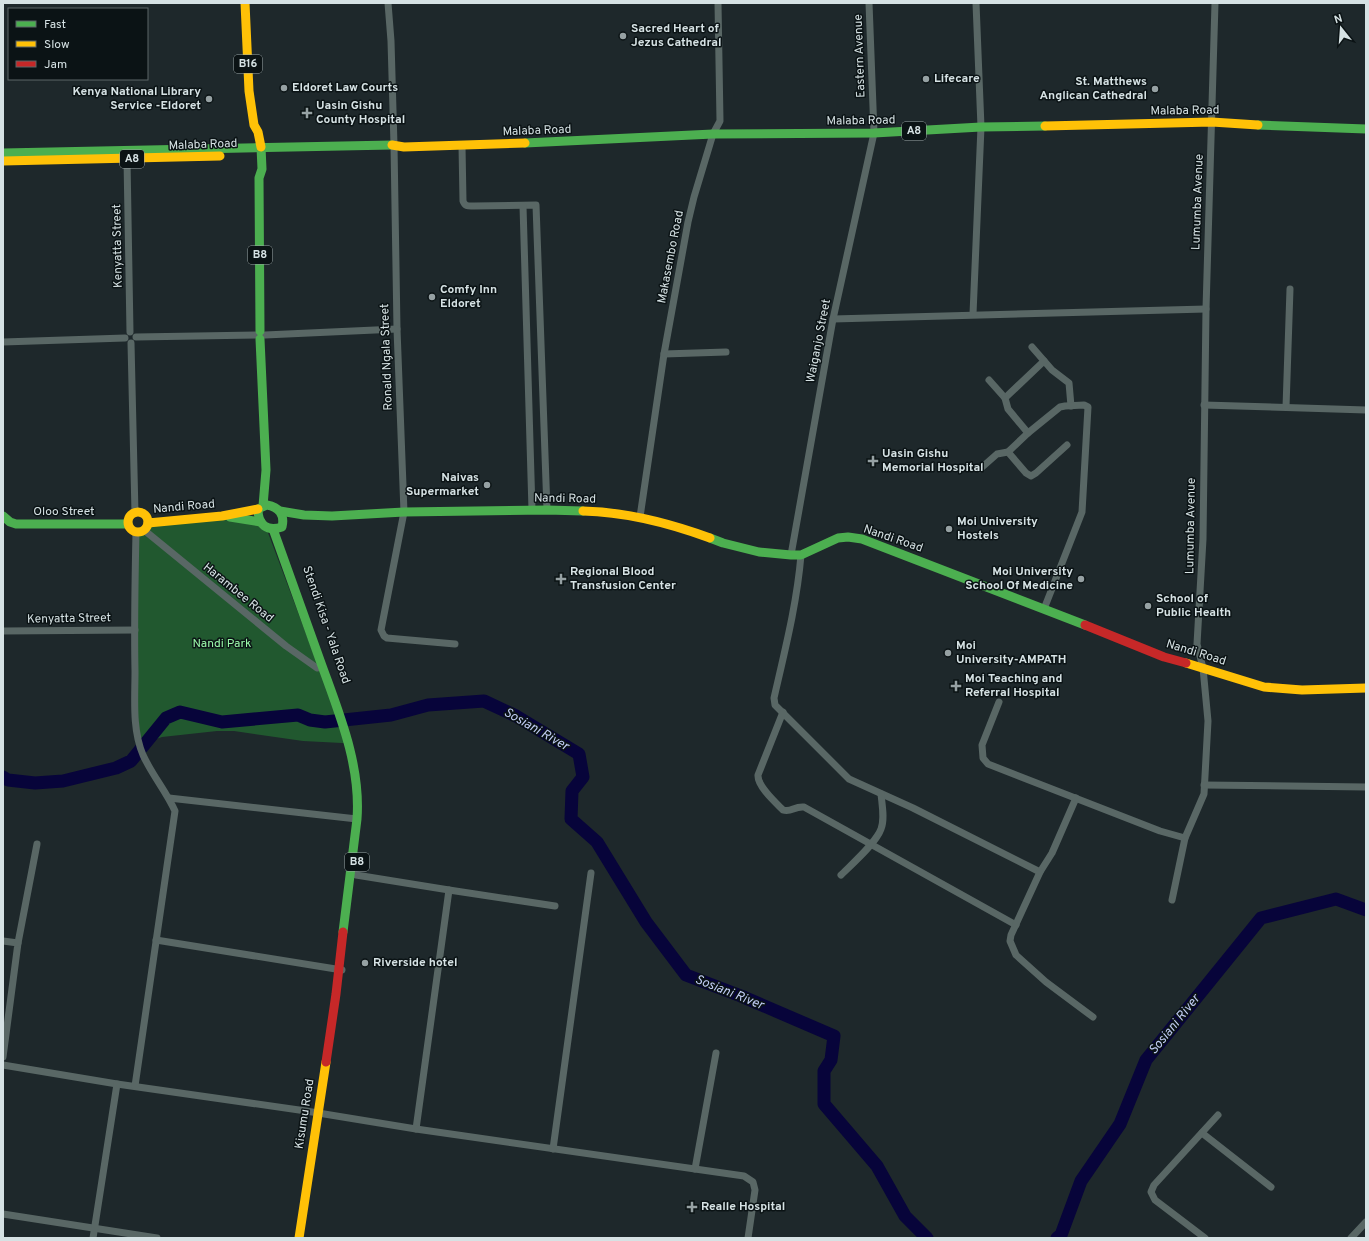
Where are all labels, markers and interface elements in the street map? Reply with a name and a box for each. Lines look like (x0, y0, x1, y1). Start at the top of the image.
legend (8, 8, 148, 80)
north arrow (1321, 8, 1361, 48)
text: N (1333, 12, 1344, 27)
street label: Eastern Avenue (851, 14, 869, 98)
text: Fast (44, 17, 66, 33)
place label: Sacred Heart of Jezus Cathedral (631, 21, 721, 51)
marker: Sacred Heart of Jezus Cathedral (618, 31, 628, 41)
text: Slow (44, 37, 70, 53)
road number: B16 (234, 55, 262, 73)
text: Jam (44, 57, 67, 73)
place label: Lifecare (934, 71, 980, 87)
marker: Lifecare (921, 74, 931, 84)
place label: St. Matthews Anglican Cathedral (1039, 74, 1147, 104)
place label: Eldoret Law Courts (292, 80, 398, 96)
marker: Eldoret Law Courts (279, 83, 289, 93)
place label: Kenya National Library Service -Eldoret (73, 84, 201, 114)
marker: St. Matthews Anglican Cathedral (1150, 84, 1160, 94)
marker: Kenya National Library Service -Eldoret (204, 94, 214, 104)
place label: Uasin Gishu County Hospital (316, 98, 405, 128)
street label: Malaba Road (1150, 102, 1220, 120)
marker: Uasin Gishu County Hospital (301, 107, 313, 119)
street label: Malaba Road (826, 112, 896, 130)
street label: Malaba Road (502, 122, 572, 140)
road number: A8 (902, 122, 926, 140)
street label: Malaba Road (168, 136, 238, 154)
road number: A8 (120, 150, 144, 168)
street label: Lumumba Avenue (1188, 154, 1208, 250)
street label: Kenyatta Street (109, 204, 127, 288)
street label: Makasembo Road (654, 209, 688, 305)
road number: B8 (248, 246, 272, 264)
place label: Comfy Inn Eldoret (440, 282, 497, 312)
marker: Comfy Inn Eldoret (427, 292, 437, 302)
street label: Waiganjo Street (803, 298, 835, 384)
street label: Ronald Ngala Street (377, 303, 397, 411)
place label: Uasin Gishu Memorial Hospital (882, 446, 984, 476)
marker: Uasin Gishu Memorial Hospital (867, 455, 879, 467)
place label: Naivas Supermarket (406, 470, 479, 500)
street label: Lumumba Avenue (1182, 478, 1200, 574)
marker: Naivas Supermarket (482, 480, 492, 490)
street label: Nandi Road (534, 490, 596, 508)
street label: Nandi Road (152, 496, 216, 518)
street label: Oloo Street (33, 504, 95, 520)
place label: Moi University Hostels (957, 514, 1038, 544)
street label: Nandi Road (861, 521, 925, 557)
marker: Moi University Hostels (944, 524, 954, 534)
street label: Harambee Road (199, 560, 277, 626)
street label: Stendi Kisa - Yala Road (298, 564, 354, 686)
place label: Regional Blood Transfusion Center (570, 564, 676, 594)
place label: Moi University School Of Medicine (965, 564, 1073, 594)
marker: Regional Blood Transfusion Center (555, 573, 567, 585)
marker: Moi University School Of Medicine (1076, 574, 1086, 584)
place label: School of Public Health (1156, 591, 1231, 621)
marker: School of Public Health (1143, 601, 1153, 611)
street label: Kenyatta Street (27, 610, 111, 628)
park label: Nandi Park (193, 636, 251, 652)
street label: Nandi Road (1164, 636, 1228, 670)
place label: Moi University-AMPATH (956, 638, 1066, 668)
marker: Moi University-AMPATH (943, 648, 953, 658)
place label: Moi Teaching and Referral Hospital (965, 671, 1062, 701)
marker: Moi Teaching and Referral Hospital (950, 680, 962, 692)
water label: Sosiani River (501, 705, 572, 756)
road number: B8 (345, 853, 369, 871)
place label: Riverside hotel (373, 955, 457, 971)
marker: Riverside hotel (360, 958, 370, 968)
water label: Sosiani River (692, 972, 767, 1014)
water label: Sosiani River (1146, 991, 1205, 1058)
street label: Kisumu Road (292, 1078, 318, 1150)
place label: Realle Hospital (701, 1199, 785, 1215)
marker: Realle Hospital (686, 1201, 698, 1213)

